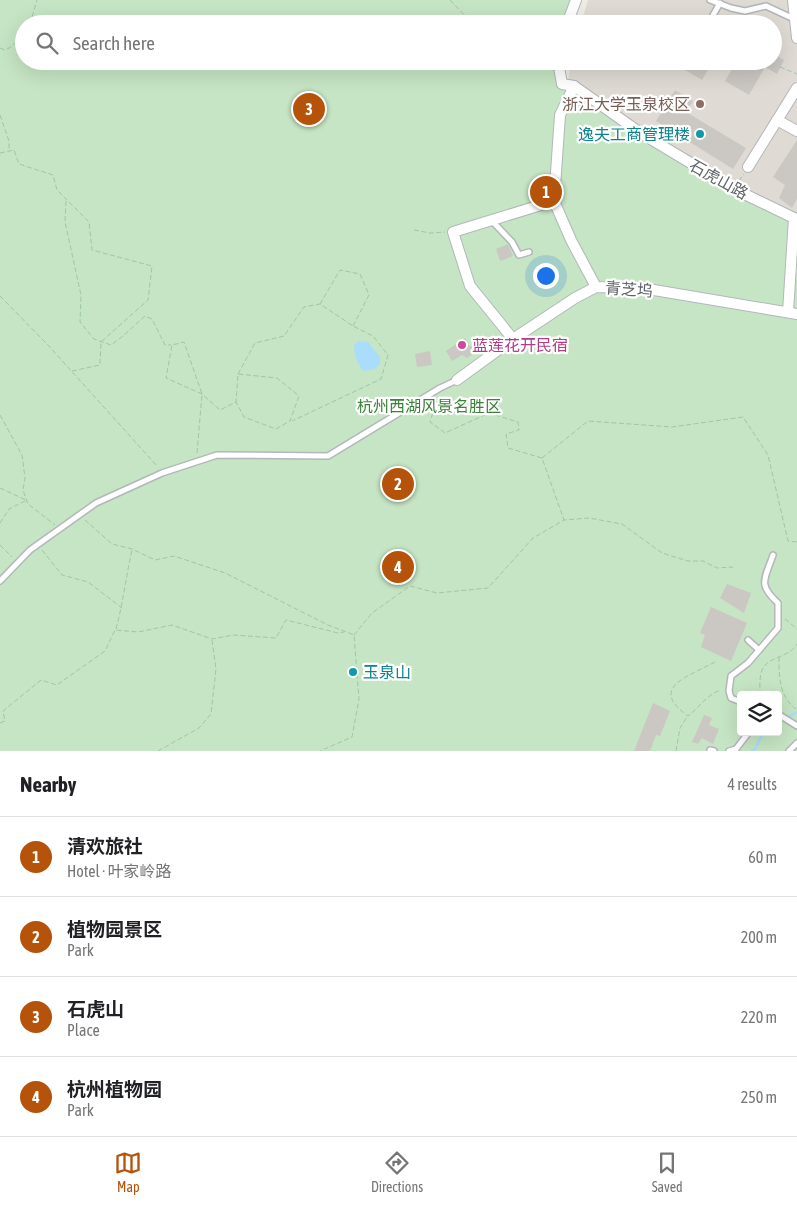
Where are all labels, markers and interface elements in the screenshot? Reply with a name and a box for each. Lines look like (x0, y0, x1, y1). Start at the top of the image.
search box (15, 15, 782, 70)
icon: search (33, 29, 61, 57)
text: Search here (73, 32, 155, 54)
pin: 3 (293, 90, 325, 128)
place label: 浙江大学玉泉校区 (562, 95, 690, 113)
marker: 浙江大学玉泉校区 (694, 98, 706, 110)
place label: 逸夫工商管理楼 (578, 125, 690, 143)
marker: 逸夫工商管理楼 (694, 128, 706, 140)
street label: 石虎山路 (687, 156, 751, 202)
pin: 1 (530, 173, 562, 211)
your location (533, 263, 559, 289)
street label: 青芝坞 (604, 278, 654, 300)
place label: 蓝莲花开民宿 (472, 336, 568, 354)
marker: 蓝莲花开民宿 (456, 339, 468, 351)
park label: 杭州西湖风景名胜区 (357, 397, 501, 415)
pin: 2 (382, 465, 414, 503)
pin: 4 (382, 548, 414, 586)
place label: 玉泉山 (363, 663, 411, 681)
marker: 玉泉山 (347, 666, 359, 678)
map controls (737, 691, 782, 736)
button: layers (737, 691, 782, 736)
text: Nearby (20, 772, 76, 796)
text: 4 results (727, 775, 777, 793)
text: 清欢旅社 (67, 835, 143, 857)
text: 1 (32, 848, 40, 866)
text: 60 m (748, 848, 777, 866)
text: Hotel · 叶家岭路 (67, 862, 172, 880)
text: 植物园景区 (67, 918, 162, 940)
text: 2 (32, 928, 40, 946)
text: 200 m (741, 928, 777, 946)
text: Park (67, 941, 94, 959)
text: 石虎山 (67, 998, 124, 1020)
text: 3 (32, 1008, 40, 1026)
text: 220 m (741, 1008, 777, 1026)
text: Place (67, 1021, 100, 1039)
text: 杭州植物园 (67, 1078, 162, 1100)
text: 4 (32, 1088, 40, 1106)
text: 250 m (741, 1088, 777, 1106)
text: Park (67, 1101, 94, 1119)
tab: Map (114, 1149, 142, 1195)
tab: Directions (371, 1149, 423, 1195)
tab: Saved (652, 1149, 683, 1195)

